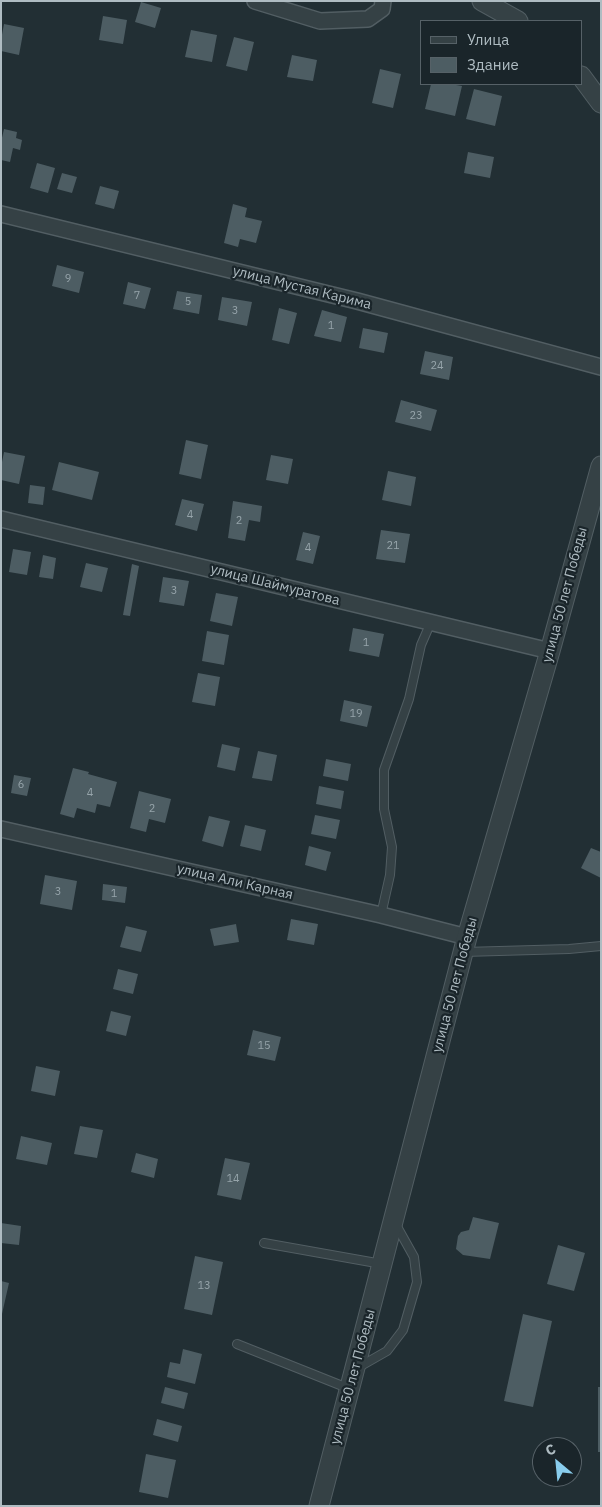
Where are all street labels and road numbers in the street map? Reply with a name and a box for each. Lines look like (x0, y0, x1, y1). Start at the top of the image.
street label: улица Мустая Карима (231, 263, 373, 313)
street label: улица 50 лет Победы (539, 526, 591, 664)
street label: улица Шаймуратова (209, 561, 341, 609)
street label: улица Али Карная (175, 860, 295, 904)
street label: улица 50 лет Победы (429, 916, 481, 1054)
street label: улица 50 лет Победы (327, 1308, 379, 1446)

